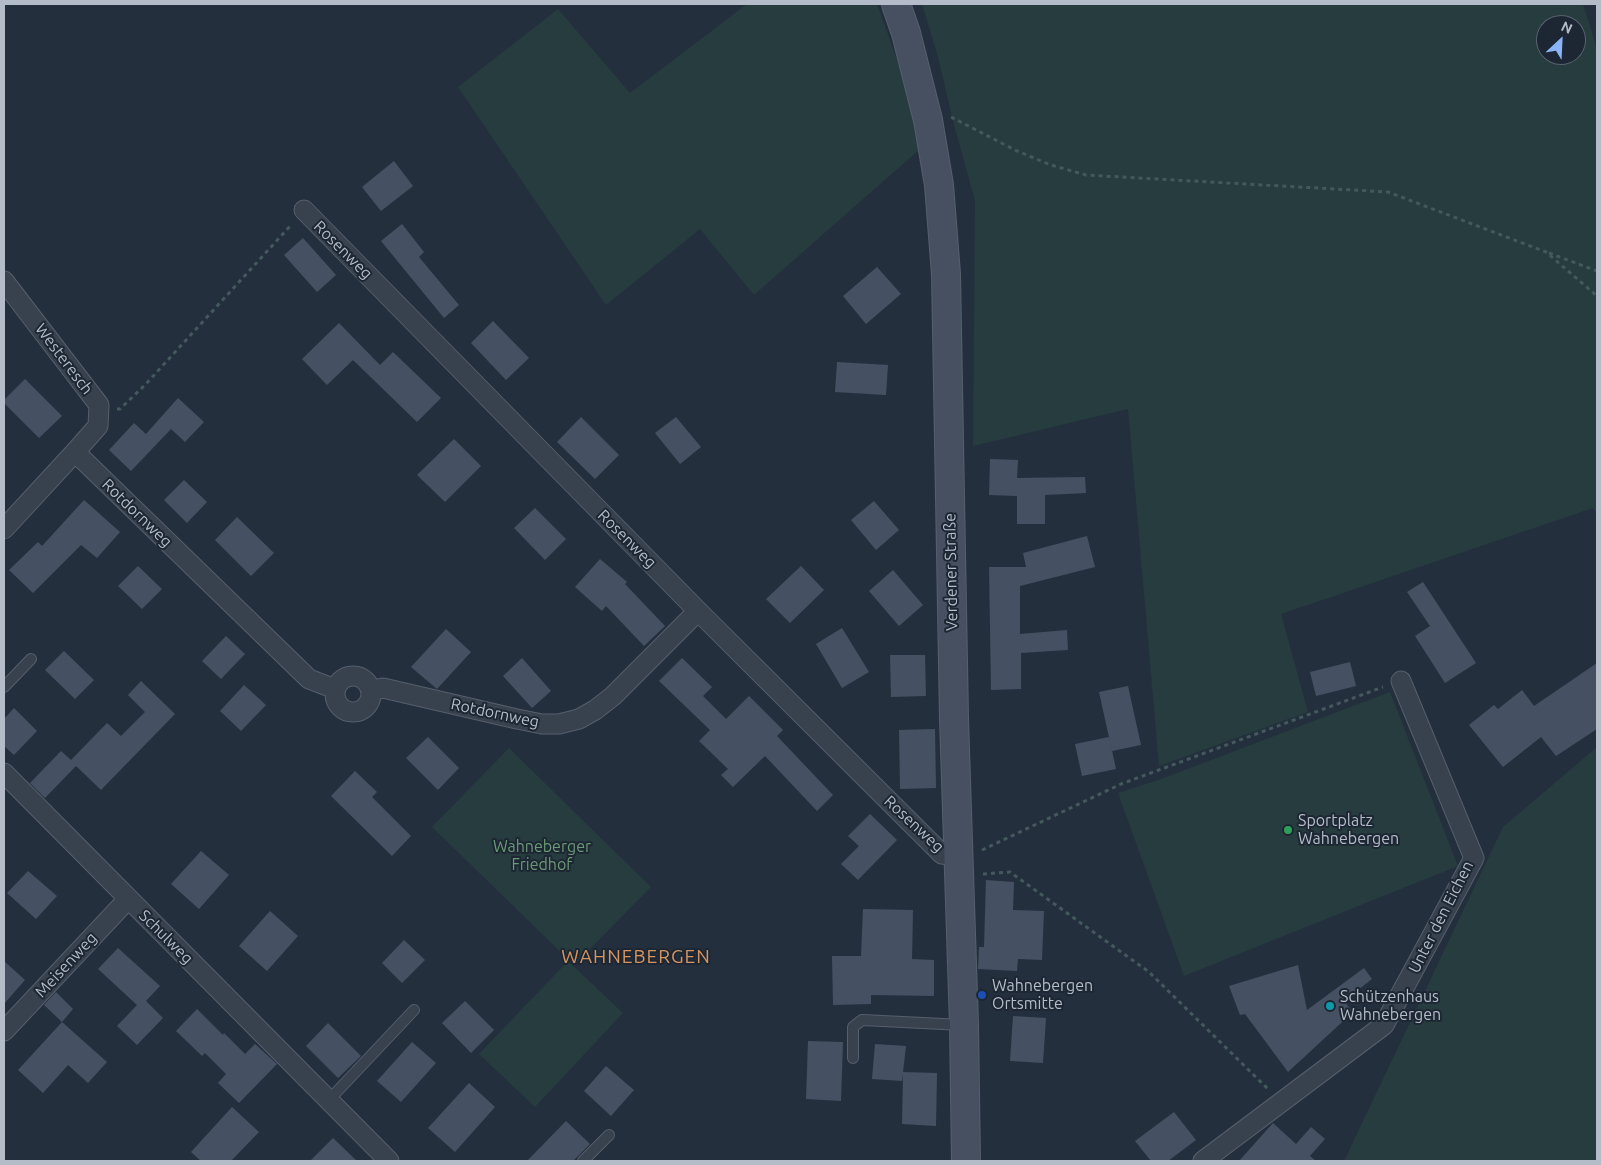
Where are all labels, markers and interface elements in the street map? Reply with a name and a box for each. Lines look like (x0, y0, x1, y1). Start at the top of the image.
north arrow (1536, 15, 1586, 65)
text: N (1559, 18, 1575, 37)
street label: Rosenweg (310, 217, 376, 283)
street label: Westeresch (31, 320, 97, 398)
street label: Rotdornweg (98, 475, 176, 551)
street label: Rosenweg (594, 506, 660, 572)
street label: Verdener Straße (940, 513, 962, 631)
street label: Rotdornweg (449, 694, 541, 732)
street label: Rosenweg (880, 792, 948, 856)
place label: Sportplatz Wahnebergen (1298, 811, 1399, 849)
marker: Sportplatz Wahnebergen (1282, 824, 1294, 836)
park label: Wahneberger Friedhof (493, 837, 591, 875)
street label: Unter den Eichen (1404, 858, 1478, 976)
street label: Schulweg (135, 906, 197, 968)
street label: Meisenweg (31, 928, 101, 1002)
district label: WAHNEBERGEN (560, 946, 712, 968)
place label: Wahnebergen Ortsmitte (992, 976, 1093, 1014)
place label: Schützenhaus Wahnebergen (1340, 987, 1441, 1025)
marker: Wahnebergen Ortsmitte (976, 989, 988, 1001)
marker: Schützenhaus Wahnebergen (1324, 1000, 1336, 1012)

